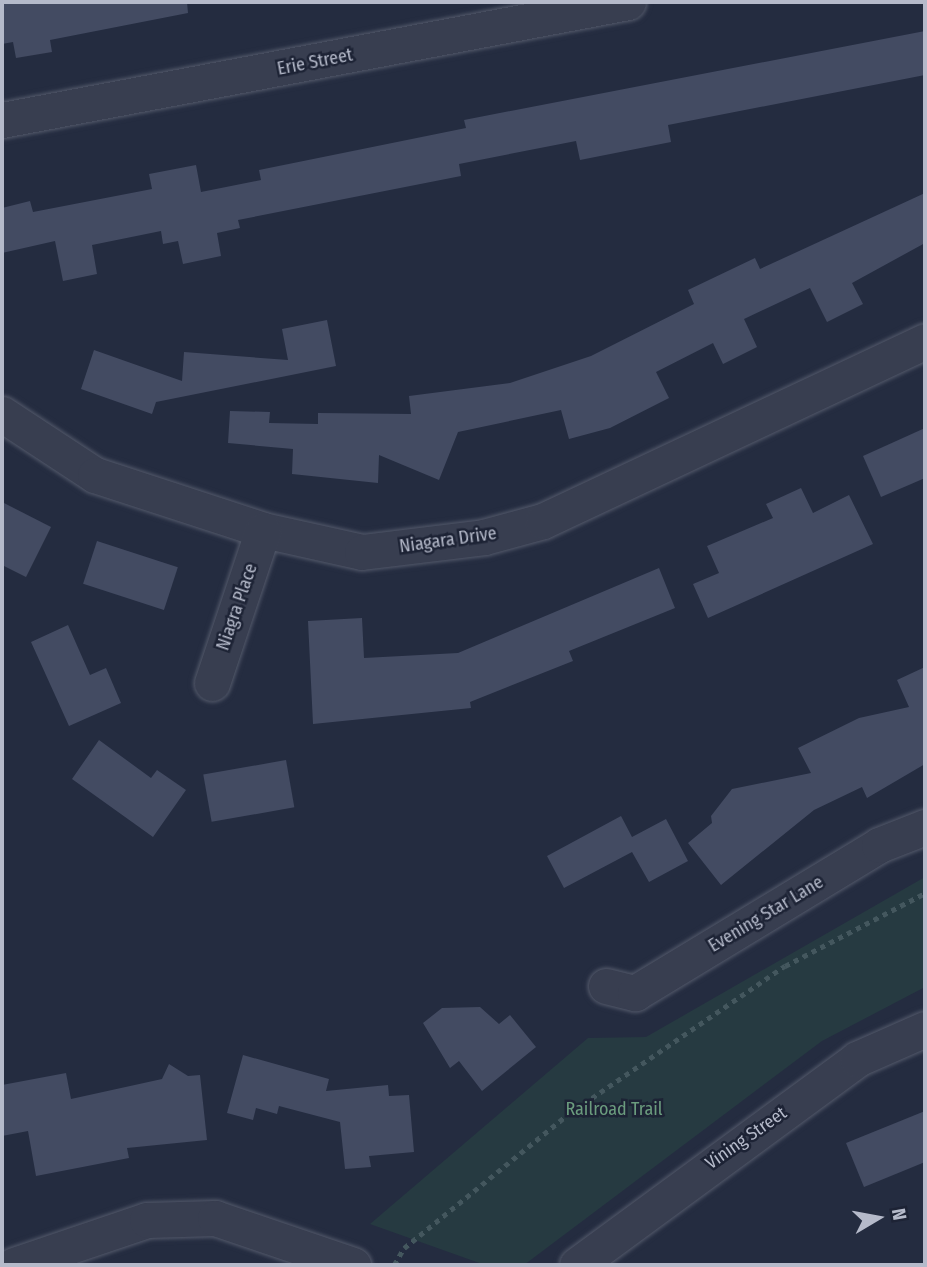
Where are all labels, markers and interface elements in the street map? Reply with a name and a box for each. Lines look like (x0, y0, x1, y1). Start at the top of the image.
street label: Erie Street (275, 44, 355, 80)
street label: Niagara Drive (398, 522, 498, 558)
street label: Niagra Place (212, 561, 262, 653)
street label: Evening Star Lane (705, 871, 827, 957)
park label: Railroad Trail (565, 1098, 663, 1120)
street label: Vining Street (701, 1102, 791, 1174)
north arrow (843, 1183, 913, 1253)
text: N (887, 1207, 911, 1222)

